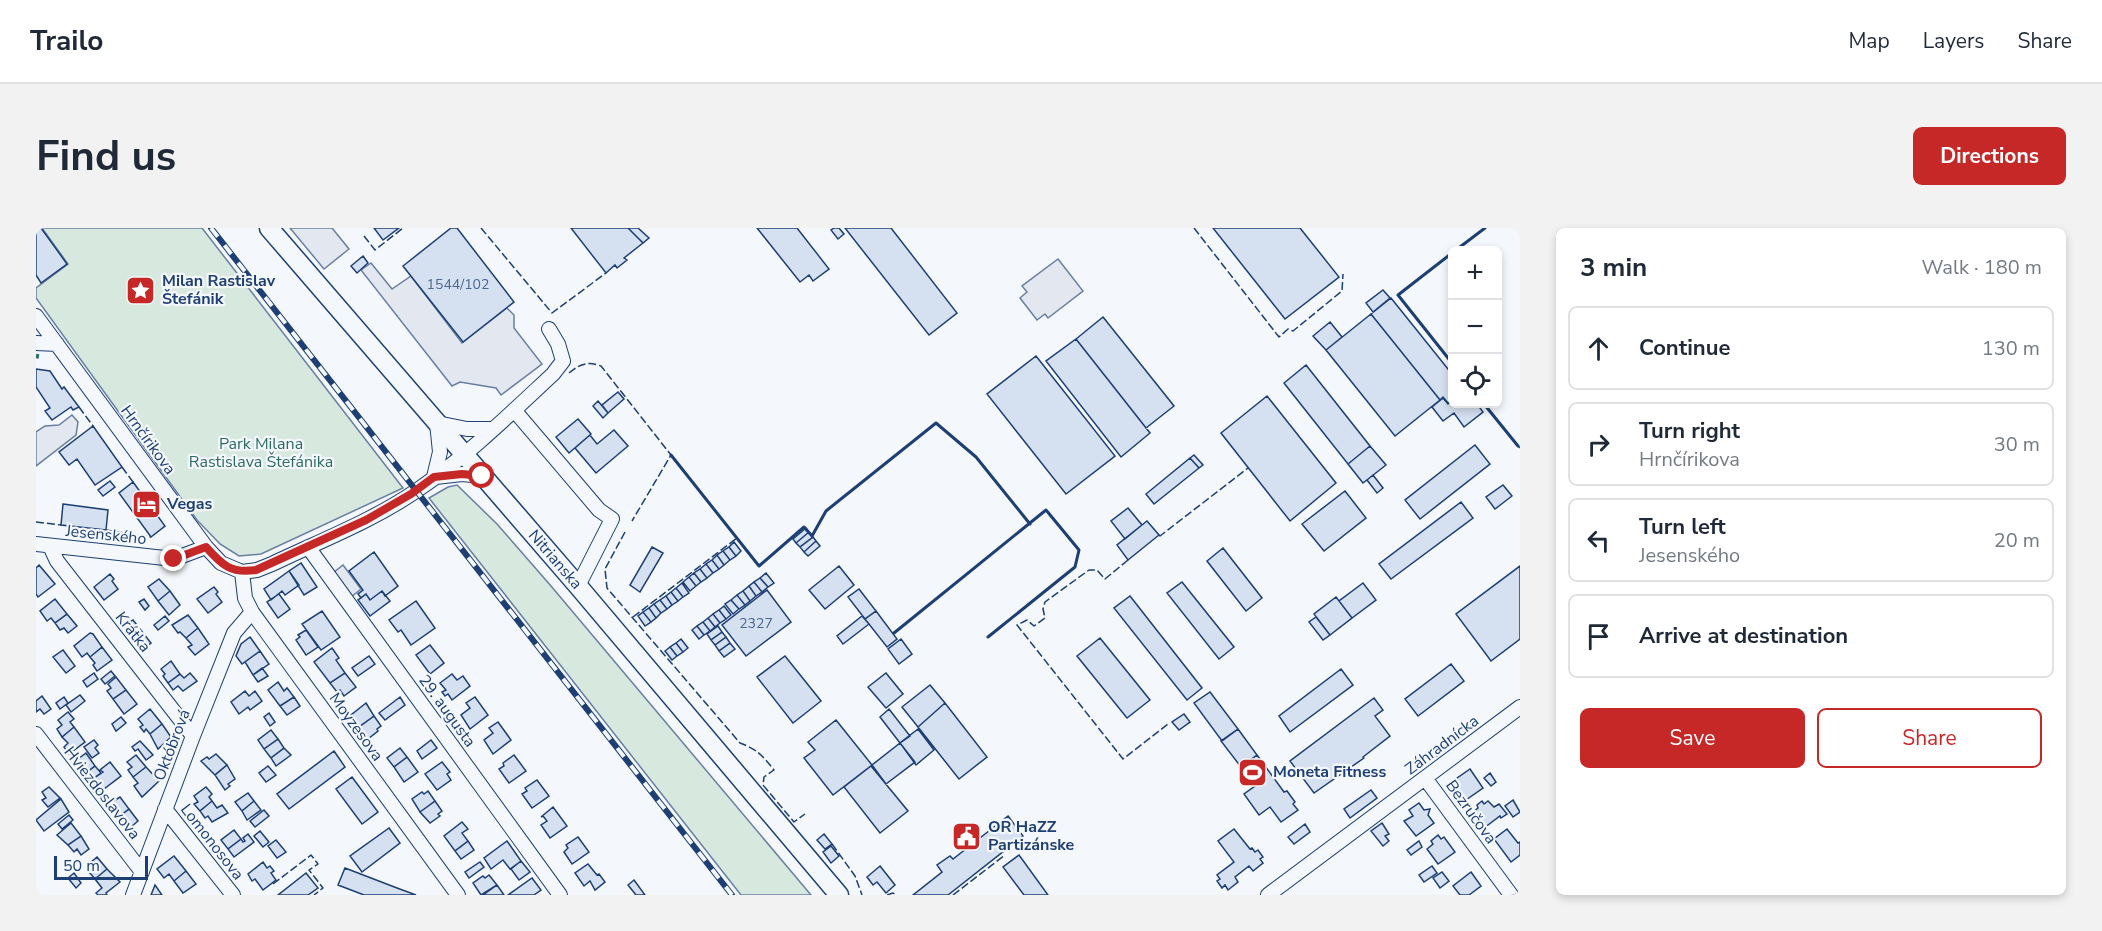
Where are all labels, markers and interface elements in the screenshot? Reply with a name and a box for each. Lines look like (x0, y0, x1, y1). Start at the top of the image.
text: Trailo (30, 22, 103, 60)
text: Map (1848, 27, 1890, 55)
text: Layers (1923, 27, 1984, 55)
text: Share (2017, 27, 2072, 55)
button: Directions (1913, 127, 2066, 185)
text: Find us (36, 128, 176, 185)
map controls (1448, 246, 1502, 408)
button: + (1448, 246, 1502, 300)
text: 3 min (1580, 250, 1647, 285)
text: Walk · 180 m (1922, 254, 2042, 281)
place label: Milan Rastislav Štefánik (162, 270, 276, 310)
place icon: Milan Rastislav Štefánik (125, 274, 157, 306)
house number: 1544/102 (427, 275, 489, 294)
button: − (1448, 300, 1502, 354)
icon: ahead (1582, 332, 1615, 365)
text: Continue (1639, 333, 1730, 363)
text: 130 m (1982, 335, 2040, 362)
button: locate (1448, 354, 1502, 408)
street label: Hrnčírikova (115, 401, 181, 479)
text: Turn right (1639, 416, 1740, 446)
icon: right (1582, 428, 1615, 461)
text: 30 m (1994, 431, 2040, 458)
park label: Park Milana Rastislava Štefánika (189, 433, 333, 473)
text: Hrnčírikova (1639, 446, 1740, 473)
route start (468, 462, 494, 488)
hotel icon: Vegas (130, 488, 162, 520)
place label: Vegas (166, 493, 212, 515)
text: Turn left (1639, 512, 1726, 542)
street label: Jesenského (64, 520, 148, 550)
icon: left (1582, 524, 1615, 557)
street label: Nitrianska (523, 525, 587, 594)
text: 20 m (1994, 527, 2040, 554)
text: Jesenského (1639, 542, 1740, 569)
route end (160, 545, 186, 571)
street label: Krátka (110, 607, 156, 657)
house number: 2327 (739, 614, 773, 633)
icon: arrive (1582, 620, 1615, 653)
text: Arrive at destination (1639, 621, 1848, 651)
street label: 29. augusta (413, 670, 481, 752)
street label: Moyzesova (324, 688, 388, 766)
street label: Októbrová (148, 706, 196, 784)
button: Save (1580, 708, 1805, 768)
button: Share (1817, 708, 2042, 768)
street label: Záhradnícka (1401, 710, 1483, 780)
street label: Hviezdoslavova (59, 742, 145, 844)
sports icon: Moneta Fitness (1236, 756, 1268, 788)
place label: Moneta Fitness (1273, 761, 1386, 783)
street label: Bezručova (1440, 776, 1502, 848)
street label: Lomonosova (175, 799, 249, 885)
place label: OR HaZZ Partizánske (988, 816, 1075, 856)
public building icon: OR HaZZ Partizánske (951, 820, 983, 852)
scale bar (54, 853, 148, 880)
text: 50 m (63, 855, 100, 877)

